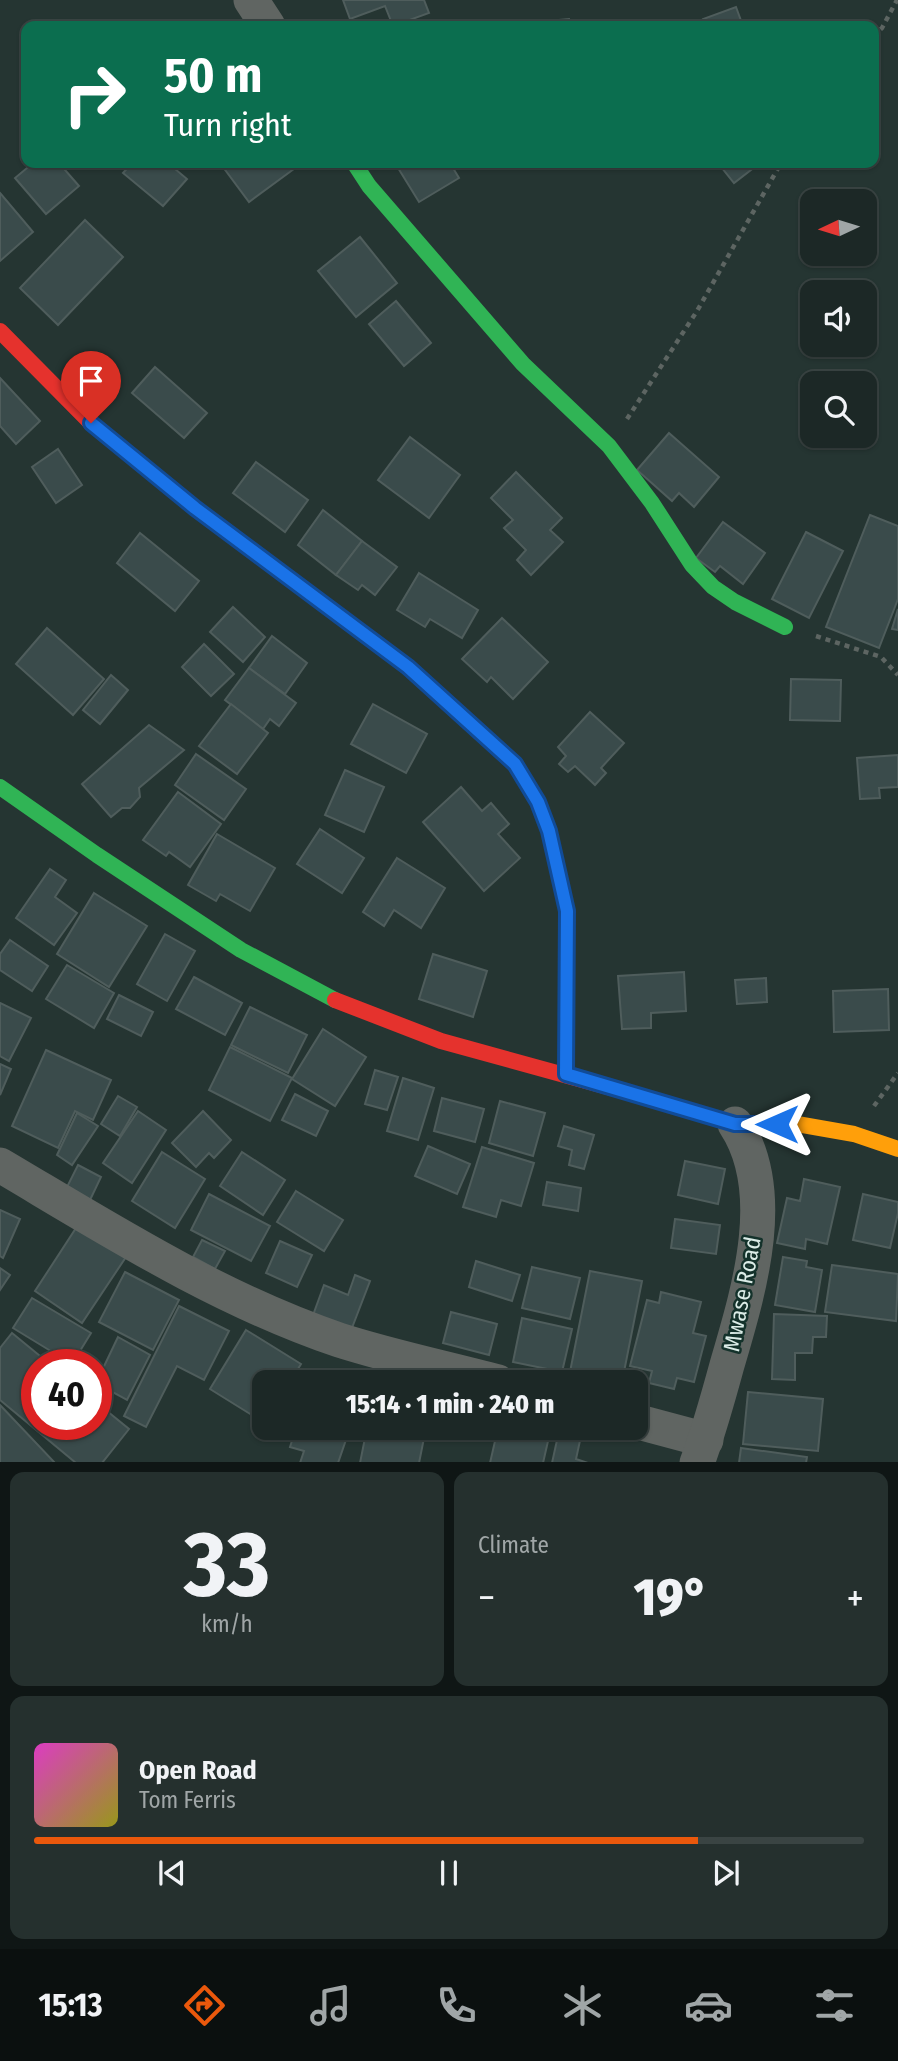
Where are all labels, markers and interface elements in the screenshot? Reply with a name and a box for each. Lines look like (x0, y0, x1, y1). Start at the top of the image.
text: 50 m (164, 46, 262, 105)
icon: right (49, 49, 140, 140)
text: Turn right (164, 106, 291, 144)
north arrow (800, 189, 877, 266)
map controls (800, 189, 877, 448)
button: sound (800, 280, 877, 357)
pin (61, 351, 121, 423)
icon: arrive (72, 362, 110, 400)
button: search (800, 371, 877, 448)
position arrow (740, 1087, 814, 1161)
street label: Mwase Road (717, 1234, 767, 1354)
speed limit sign: 40 (21, 1349, 112, 1440)
text: 15:14 · 1 min · 240 m (346, 1389, 554, 1420)
text: 33 (184, 1510, 270, 1619)
text: Climate (478, 1531, 549, 1559)
text: 19° (634, 1566, 708, 1629)
text: − (478, 1575, 495, 1621)
text: + (847, 1575, 864, 1621)
text: km/h (201, 1610, 253, 1638)
text: Open Road (139, 1755, 257, 1786)
text: Tom Ferris (139, 1786, 236, 1814)
icon: previous (153, 1854, 191, 1892)
icon: pause (430, 1854, 468, 1892)
icon: next (707, 1854, 745, 1892)
icon: directions (180, 1981, 229, 2030)
icon: music (306, 1981, 355, 2030)
icon: phone (432, 1981, 481, 2030)
icon: climate (558, 1981, 607, 2030)
icon: car (684, 1981, 733, 2030)
icon: filters (810, 1981, 859, 2030)
text: 15:13 (39, 1986, 103, 2024)

